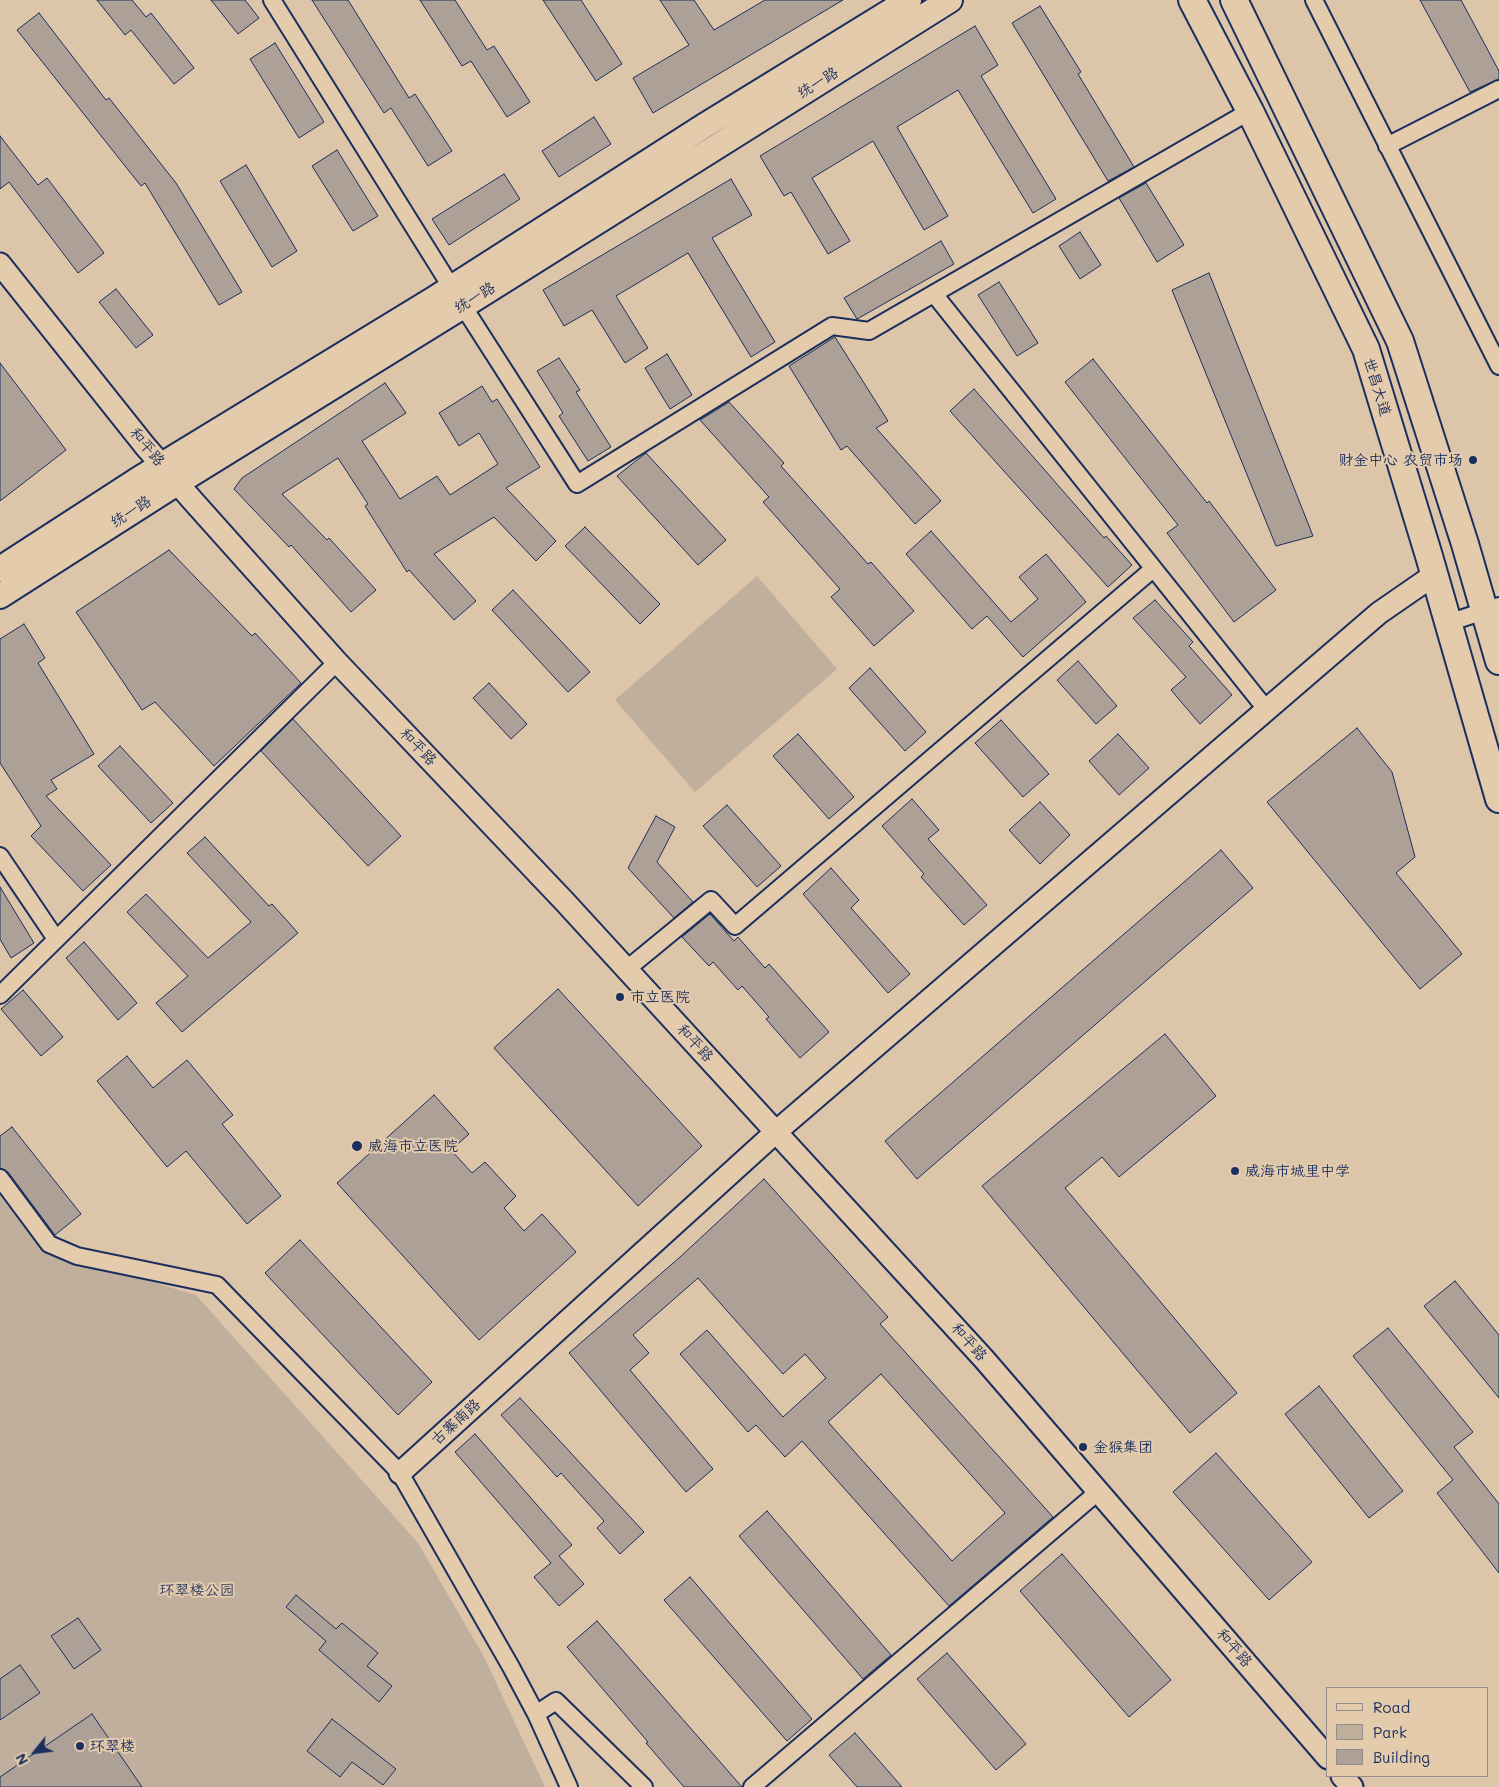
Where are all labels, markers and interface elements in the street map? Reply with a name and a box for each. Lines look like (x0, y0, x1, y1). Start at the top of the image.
street label: 统一路 (794, 63, 842, 103)
street label: 统一路 (451, 278, 499, 318)
street label: 世昌大道 (1360, 356, 1394, 418)
street label: 和平路 (126, 424, 168, 470)
place label: 财金中心 农贸市场 (1338, 451, 1463, 469)
marker: 财金中心 农贸市场 (1467, 454, 1479, 466)
street label: 统一路 (107, 492, 155, 532)
street label: 和平路 (396, 725, 440, 769)
place label: 市立医院 (630, 988, 690, 1006)
marker: 市立医院 (614, 991, 626, 1003)
street label: 和平路 (673, 1020, 717, 1066)
place label: 威海市立医院 (368, 1137, 458, 1155)
marker: 威海市立医院 (350, 1139, 364, 1153)
place label: 威海市城里中学 (1245, 1162, 1350, 1180)
marker: 威海市城里中学 (1229, 1165, 1241, 1177)
street label: 和平路 (947, 1319, 991, 1365)
street label: 古寨南路 (428, 1395, 484, 1449)
place label: 金猴集团 (1093, 1438, 1153, 1456)
marker: 金猴集团 (1077, 1441, 1089, 1453)
park label: 环翠楼公园 (160, 1581, 234, 1599)
street label: 和平路 (1212, 1625, 1256, 1671)
legend (1326, 1687, 1489, 1777)
text: Road (1373, 1697, 1410, 1717)
text: Park (1373, 1722, 1407, 1742)
north arrow (10, 1727, 60, 1777)
place label: 环翠楼 (90, 1737, 135, 1755)
marker: 环翠楼 (74, 1740, 86, 1752)
text: Building (1373, 1747, 1430, 1767)
text: N (11, 1750, 32, 1769)

